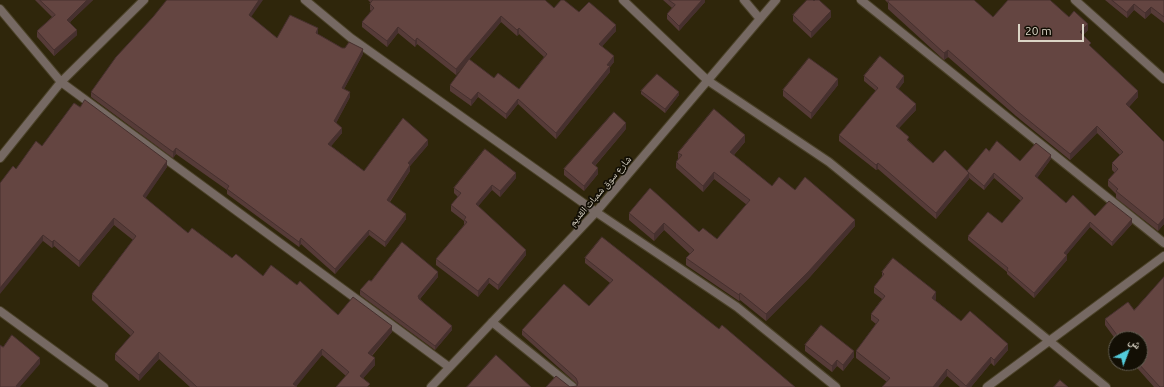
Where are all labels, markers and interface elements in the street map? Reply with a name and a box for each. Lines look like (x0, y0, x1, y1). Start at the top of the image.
scale bar (1020, 16, 1086, 42)
text: 20 m (1025, 24, 1052, 37)
street label: شارع سوق شمبات القديم (566, 153, 634, 229)
north arrow (1108, 331, 1148, 371)
text: ش (1127, 334, 1144, 351)

